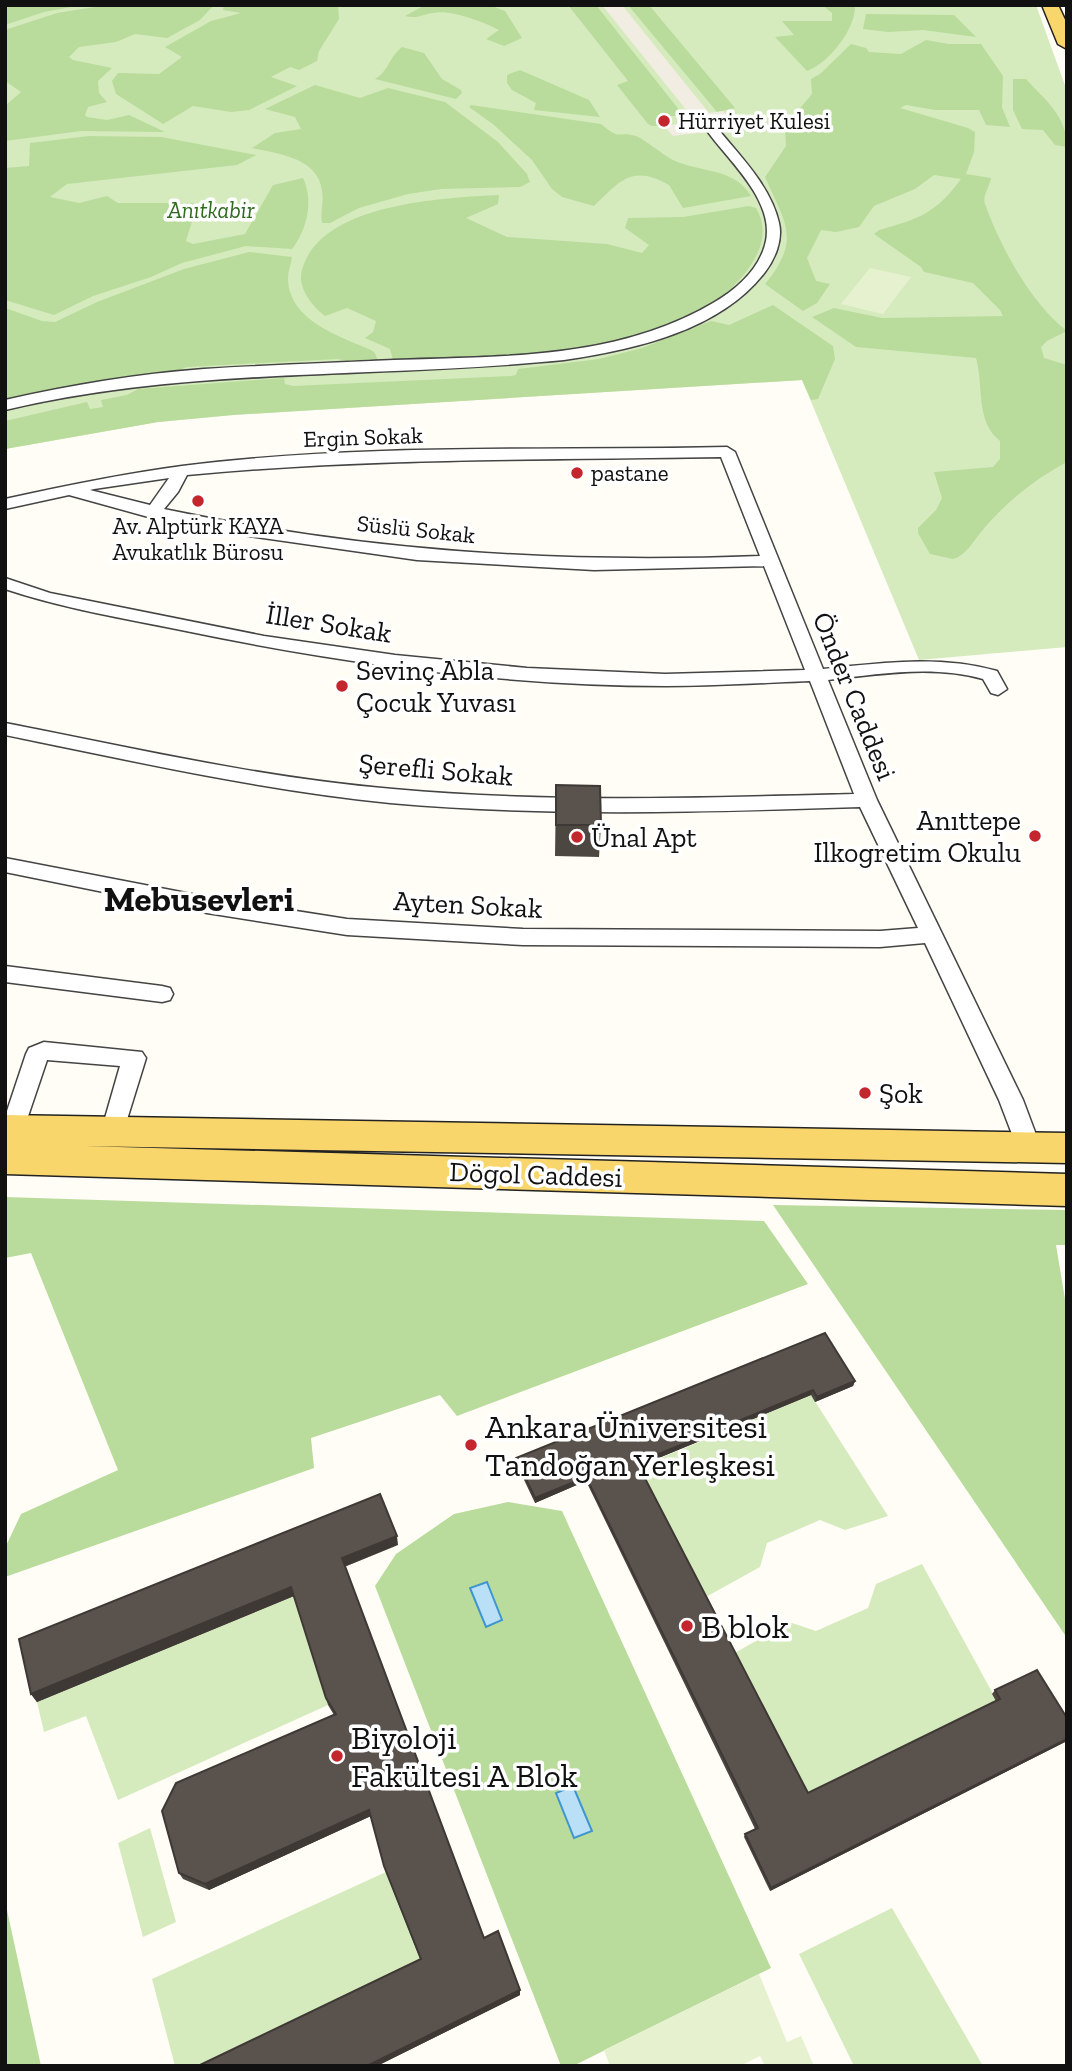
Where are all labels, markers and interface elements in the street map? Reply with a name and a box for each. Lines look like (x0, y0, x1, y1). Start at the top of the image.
place label: Hürriyet Kulesi (678, 107, 830, 135)
marker: Hürriyet Kulesi (656, 113, 672, 129)
park label: Anıtkabir (166, 196, 255, 224)
street label: Ergin Sokak (303, 421, 423, 453)
place label: pastane (591, 459, 668, 487)
marker: pastane (569, 465, 585, 481)
marker: Av. Alptürk KAYA Avukatlık Bürosu (190, 493, 206, 509)
street label: Süslü Sokak (356, 509, 476, 549)
place label: Av. Alptürk KAYA Avukatlık Bürosu (112, 512, 284, 566)
street label: İller Sokak (264, 597, 394, 650)
street label: Önder Caddesi (806, 607, 903, 785)
place label: Sevinç Abla Çocuk Yuvası (356, 654, 516, 719)
marker: Sevinç Abla Çocuk Yuvası (334, 678, 350, 694)
street label: Şerefli Sokak (357, 746, 515, 793)
place label: Anıttepe Ilkogretim Okulu (814, 804, 1021, 869)
place label: Ünal Apt (591, 821, 697, 854)
marker: Anıttepe Ilkogretim Okulu (1027, 828, 1043, 844)
marker: Ünal Apt (569, 829, 585, 845)
district label: Mebusevleri (104, 878, 294, 920)
street label: Ayten Sokak (393, 884, 544, 925)
place label: Şok (879, 1077, 923, 1110)
marker: Şok (857, 1085, 873, 1101)
street label: Dögol Caddesi (449, 1155, 623, 1194)
place label: Ankara Üniversitesi Tandoğan Yerleşkesi (485, 1407, 775, 1484)
marker: Ankara Üniversitesi Tandoğan Yerleşkesi (463, 1437, 479, 1453)
place label: B blok (701, 1607, 789, 1646)
marker: B blok (679, 1618, 695, 1634)
place label: Biyoloji Fakültesi A Blok (351, 1718, 578, 1795)
marker: Biyoloji Fakültesi A Blok (329, 1748, 345, 1764)

